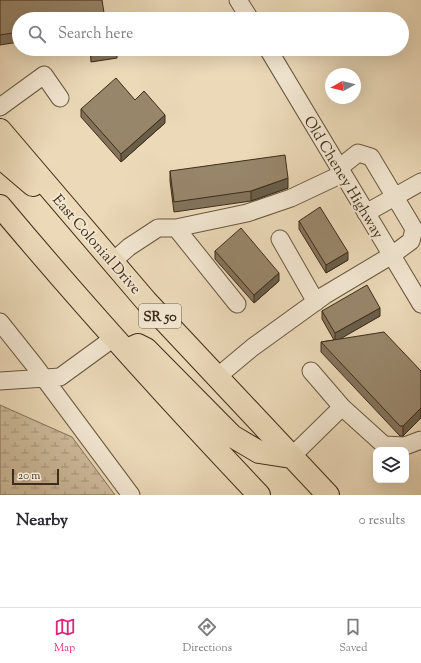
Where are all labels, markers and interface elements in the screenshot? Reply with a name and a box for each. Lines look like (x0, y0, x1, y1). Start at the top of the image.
search box (12, 12, 409, 56)
icon: search (26, 23, 48, 45)
text: Search here (58, 24, 133, 45)
north arrow (325, 68, 361, 104)
street label: Old Cheney Highway (298, 112, 388, 244)
street label: East Colonial Drive (47, 191, 145, 299)
road number: SR 50 (139, 304, 181, 328)
map controls (373, 447, 409, 483)
button: layers (373, 447, 409, 483)
scale bar (12, 467, 59, 486)
text: 20 m (18, 468, 40, 484)
text: Nearby (16, 509, 68, 533)
text: 0 results (359, 512, 405, 530)
tab: Map (54, 616, 76, 656)
tab: Directions (183, 616, 232, 656)
tab: Saved (339, 616, 367, 656)

